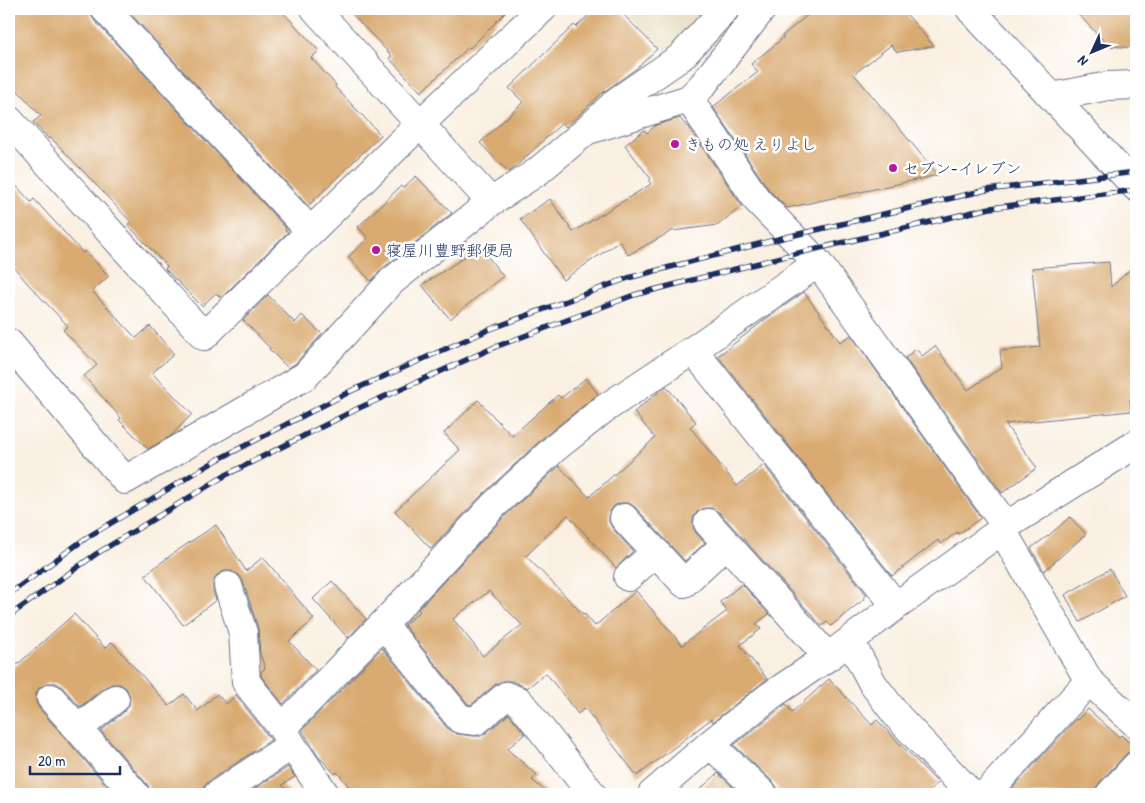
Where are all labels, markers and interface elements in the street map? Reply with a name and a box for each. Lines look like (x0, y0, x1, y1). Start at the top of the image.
north arrow (1068, 28, 1118, 78)
text: N (1072, 52, 1092, 71)
place label: きもの処 えりよし (685, 133, 817, 155)
marker: きもの処 えりよし (669, 138, 681, 150)
place label: セブン-イレブン (903, 157, 1021, 179)
marker: セブン-イレブン (887, 162, 899, 174)
place label: 寝屋川豊野郵便局 (386, 239, 514, 261)
marker: 寝屋川豊野郵便局 (370, 244, 382, 256)
scale bar (30, 743, 120, 775)
text: 20 m (38, 750, 65, 771)

